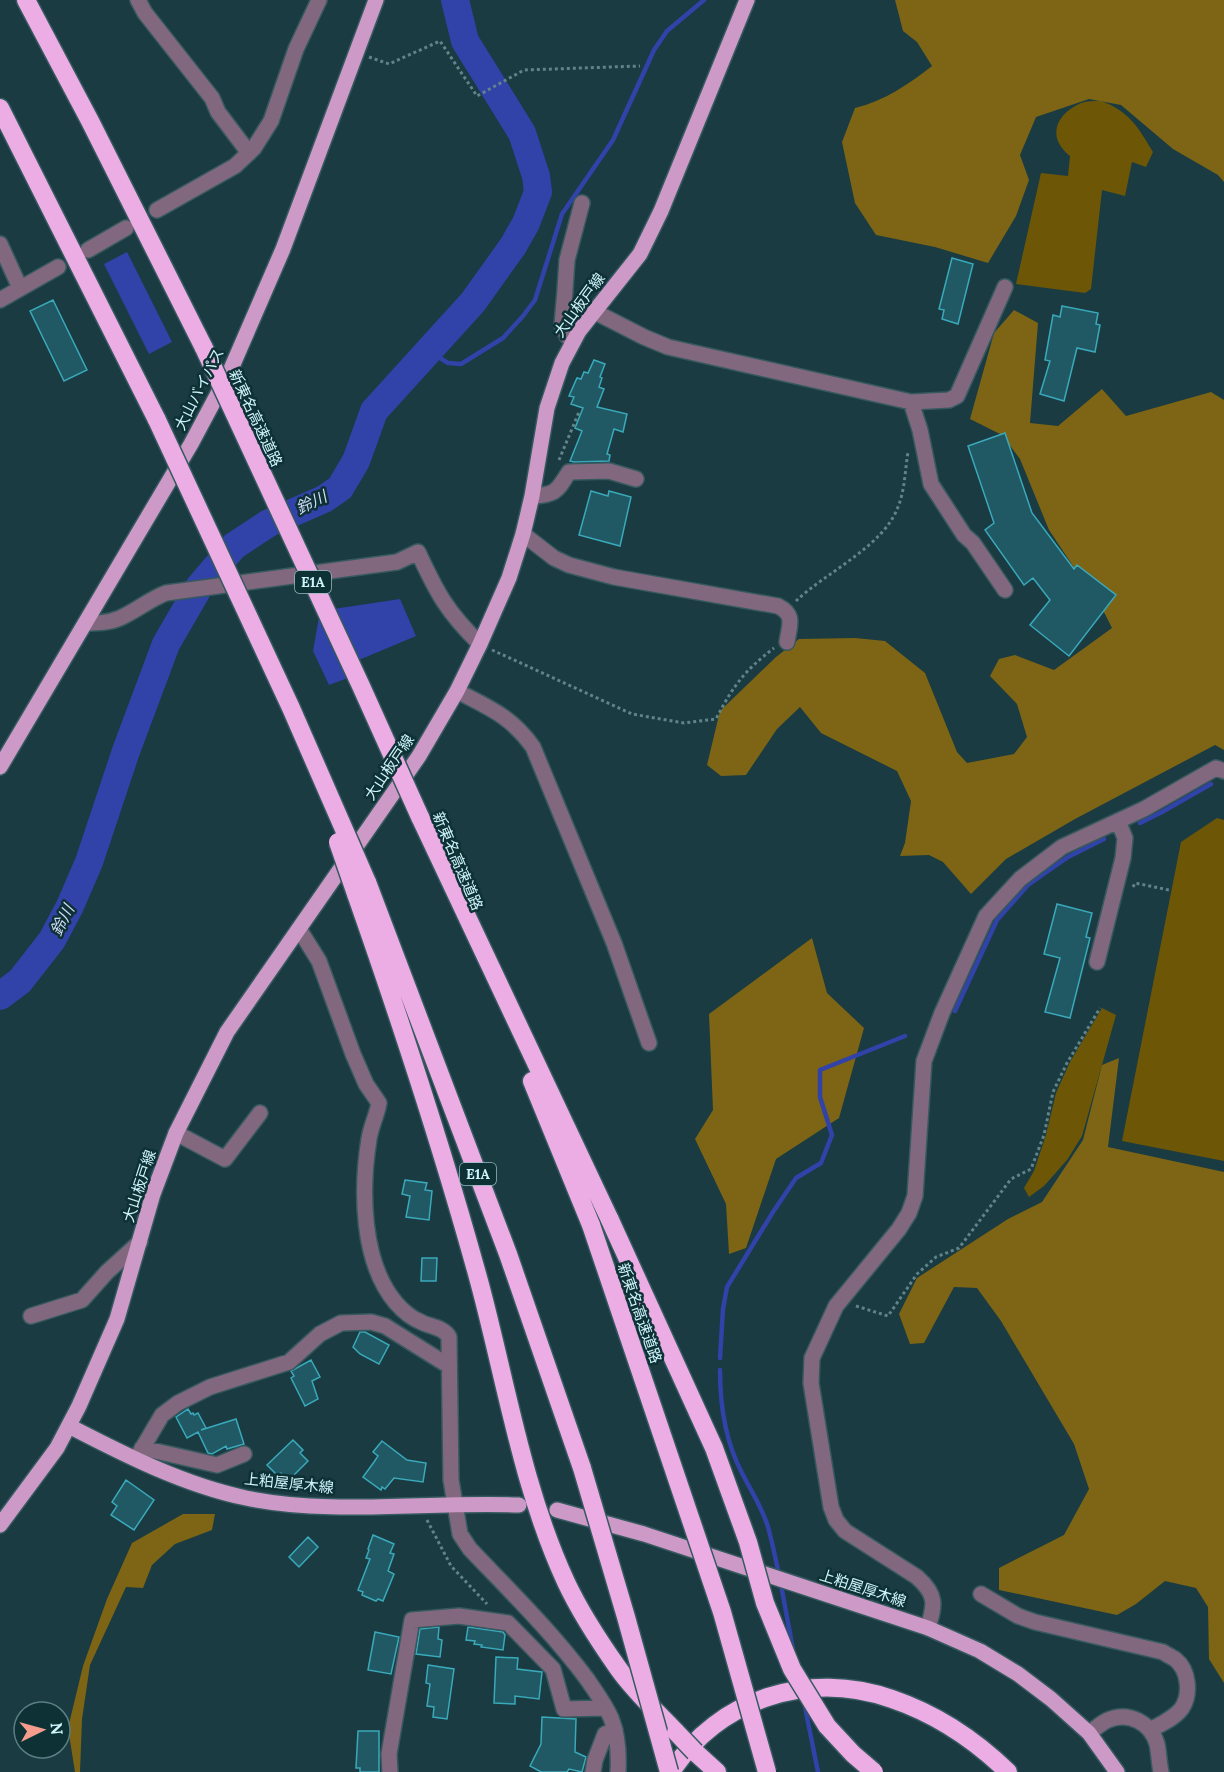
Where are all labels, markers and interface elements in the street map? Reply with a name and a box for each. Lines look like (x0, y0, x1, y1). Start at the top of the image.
street label: 大山板戸線 (549, 269, 609, 341)
street label: 大山バイパス (170, 345, 228, 433)
street label: 新東名高速道路 (225, 366, 287, 470)
water label: 鈴川 (292, 485, 332, 518)
road number: E1A (295, 571, 331, 593)
street label: 大山板戸線 (360, 731, 418, 803)
street label: 新東名高速道路 (429, 809, 487, 913)
water label: 鈴川 (46, 899, 79, 939)
street label: 大山板戸線 (118, 1147, 160, 1225)
road number: E1A (460, 1163, 496, 1185)
street label: 新東名高速道路 (614, 1260, 666, 1366)
street label: 上粕屋厚木線 (243, 1469, 335, 1497)
street label: 上粕屋厚木線 (817, 1565, 909, 1611)
north arrow (12, 1700, 72, 1760)
text: N (46, 1722, 67, 1736)

